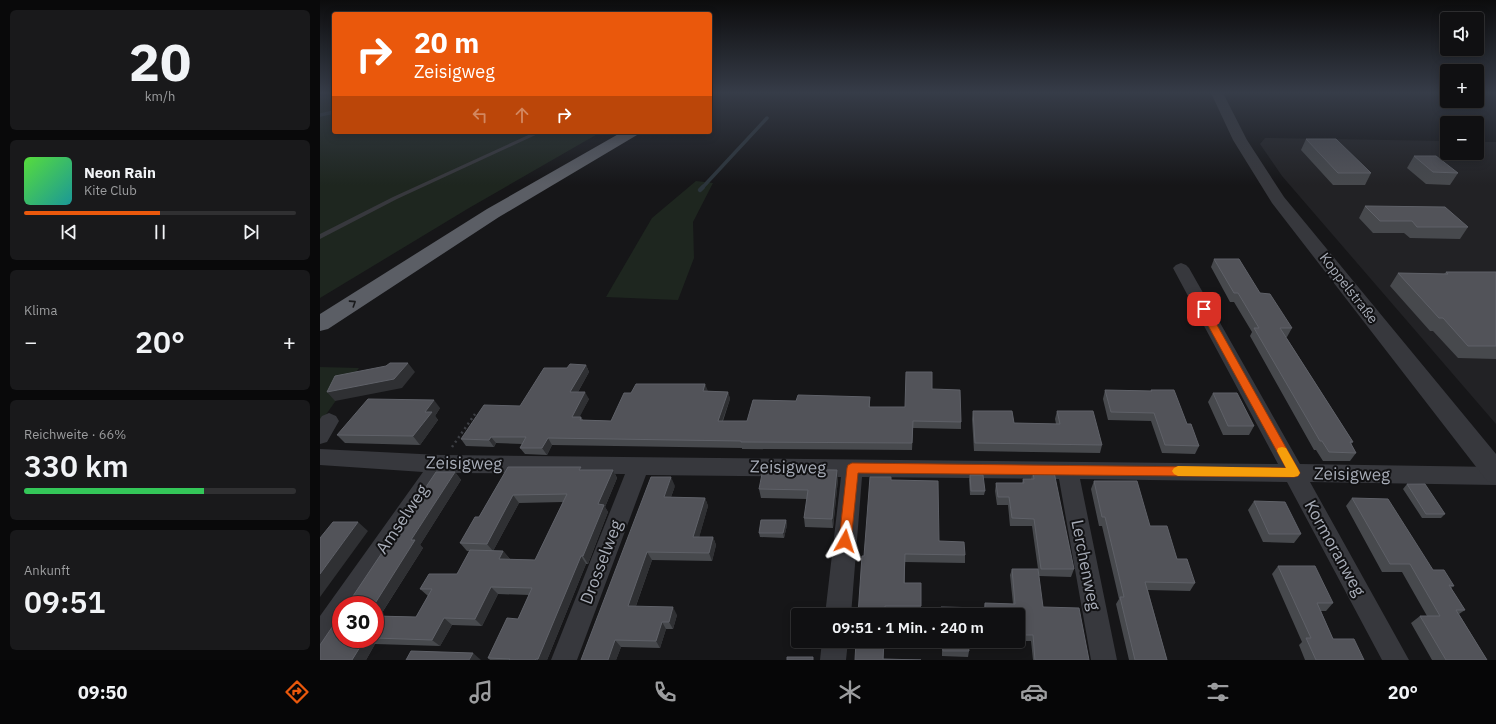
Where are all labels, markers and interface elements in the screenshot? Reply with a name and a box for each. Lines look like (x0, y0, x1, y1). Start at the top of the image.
map controls (1440, 12, 1484, 160)
button: sound (1440, 12, 1484, 56)
text: 20 m (414, 24, 479, 61)
text: 20 (129, 28, 191, 95)
icon: right (348, 28, 400, 80)
text: Zeisigweg (414, 60, 495, 83)
button: + (1440, 64, 1484, 108)
text: km/h (145, 88, 175, 105)
icon: left (469, 104, 491, 126)
icon: ahead (511, 104, 533, 126)
icon: right (553, 104, 575, 126)
button: − (1440, 116, 1484, 160)
text: Neon Rain (84, 163, 156, 182)
text: Kite Club (84, 182, 137, 199)
icon: previous (58, 221, 80, 243)
icon: pause (149, 221, 171, 243)
icon: next (240, 221, 262, 243)
street label: Koppelstraße (1316, 249, 1382, 327)
pin (1187, 292, 1221, 326)
icon: arrive (1193, 298, 1215, 320)
one-way arrow (349, 300, 356, 308)
text: Klima (24, 302, 57, 319)
text: 20° (135, 322, 185, 361)
text: − (24, 327, 37, 356)
text: + (283, 327, 296, 356)
text: Reichweite · 66% (24, 426, 126, 443)
text: 330 km (24, 446, 129, 485)
street label: Zeisigweg (426, 451, 502, 475)
street label: Zeisigweg (750, 455, 826, 479)
street label: Zeisigweg (1314, 462, 1390, 486)
street label: Amselweg (371, 480, 433, 558)
street label: Kormoranweg (1300, 496, 1370, 600)
street label: Drosselweg (575, 517, 627, 607)
street label: Lerchenweg (1066, 518, 1106, 612)
position arrow (824, 520, 866, 562)
text: Ankunft (24, 562, 70, 579)
text: 09:51 (24, 582, 106, 621)
speed limit sign: 30 (332, 596, 384, 648)
text: 09:51 · 1 Min. · 240 m (832, 618, 984, 637)
icon: directions (283, 678, 311, 706)
icon: music (467, 678, 495, 706)
icon: phone (651, 678, 679, 706)
icon: climate (836, 678, 864, 706)
icon: car (1020, 678, 1048, 706)
icon: filters (1204, 678, 1232, 706)
text: 09:50 (78, 681, 127, 704)
text: 20° (1388, 681, 1418, 704)

